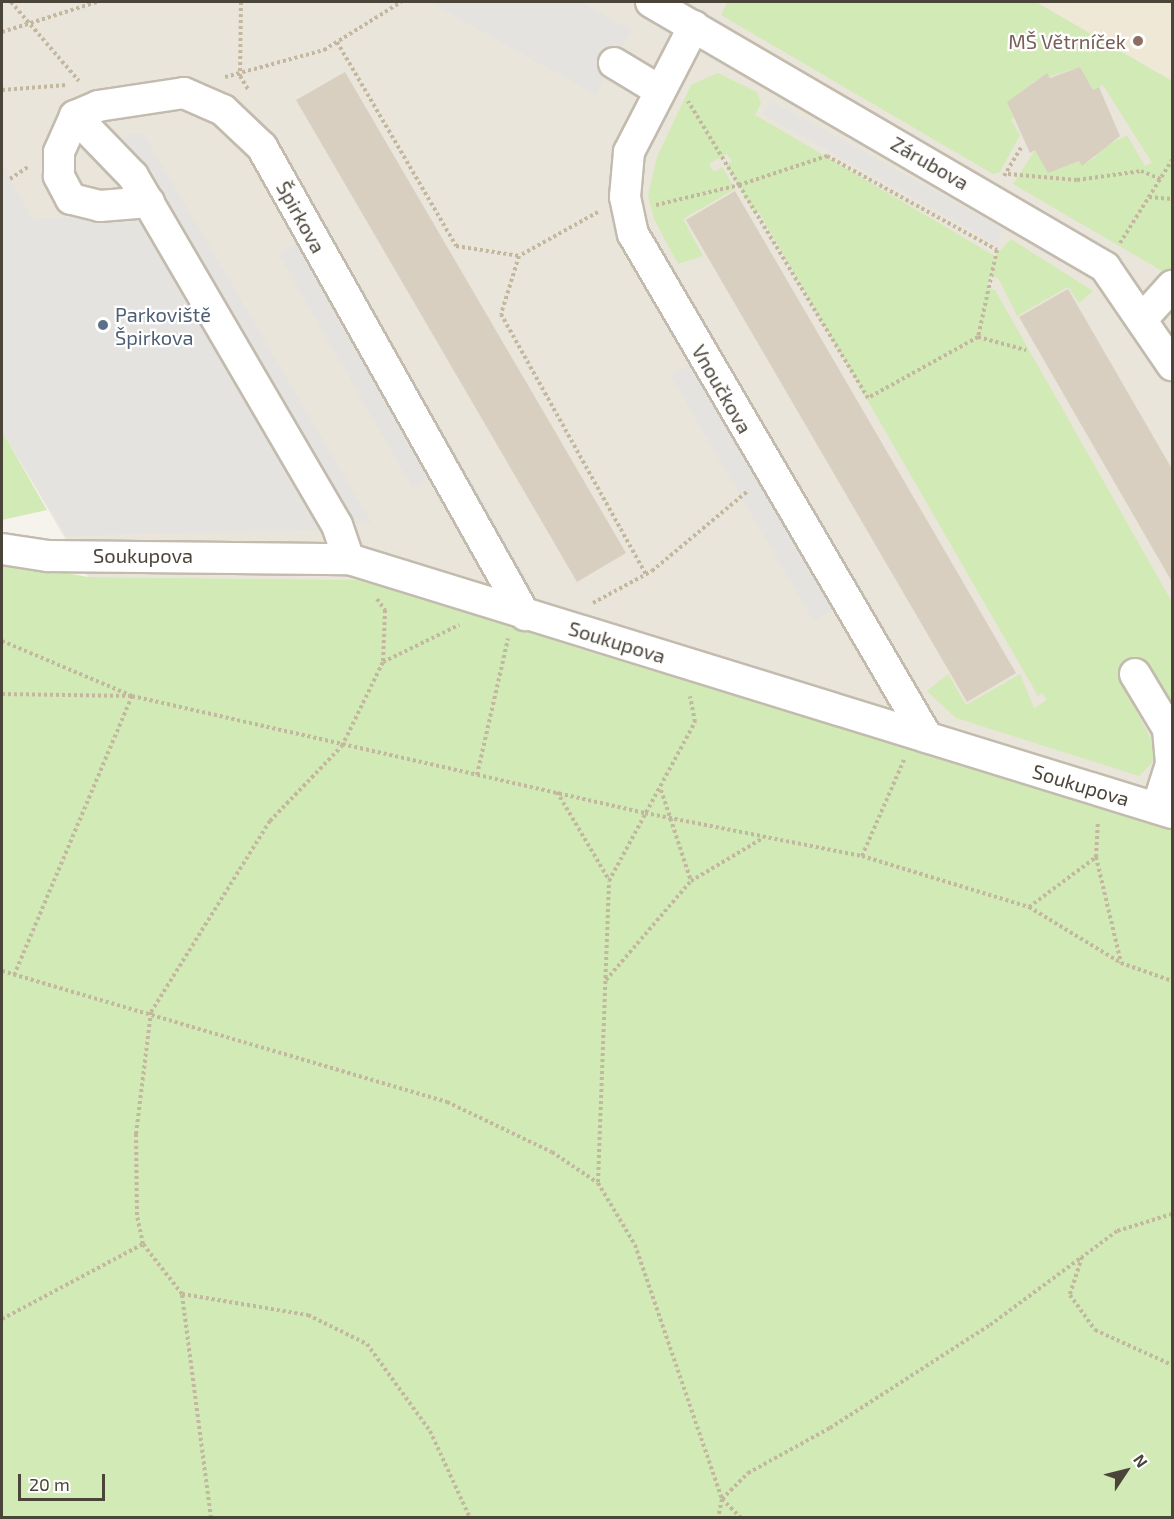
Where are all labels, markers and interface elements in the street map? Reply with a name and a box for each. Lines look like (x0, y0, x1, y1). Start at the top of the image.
place label: MŠ Větrníček (1008, 29, 1126, 53)
marker: MŠ Větrníček (1131, 34, 1145, 48)
street label: Zárubova (887, 131, 973, 195)
street label: Špirkova (272, 177, 330, 257)
place label: Parkoviště Špirkova (115, 302, 211, 349)
marker: Parkoviště Špirkova (96, 318, 110, 332)
street label: Vnoučkova (687, 340, 757, 438)
street label: Soukupova (93, 543, 193, 567)
street label: Soukupova (566, 616, 668, 668)
street label: Soukupova (1030, 759, 1132, 811)
north arrow (1096, 1441, 1156, 1501)
text: N (1130, 1450, 1152, 1471)
scale bar (21, 1462, 108, 1500)
text: 20 m (29, 1473, 70, 1495)

